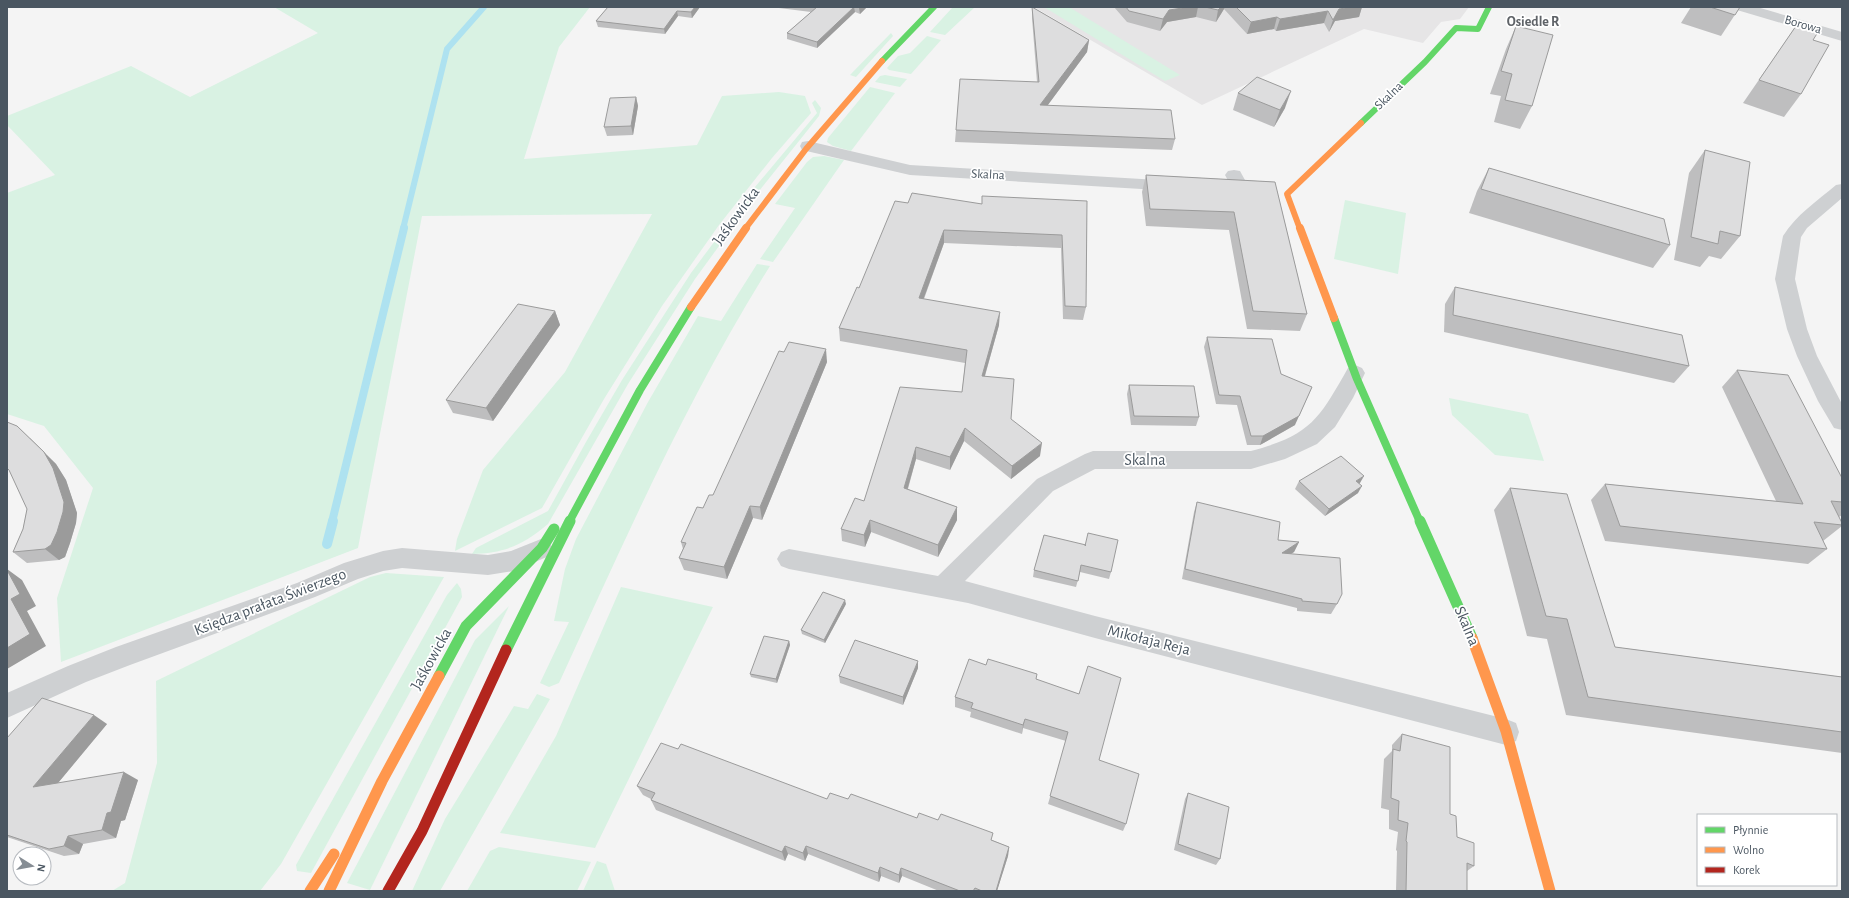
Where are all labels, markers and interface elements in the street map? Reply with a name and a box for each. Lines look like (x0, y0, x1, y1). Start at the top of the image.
street label: Borowa (1783, 14, 1823, 36)
district label: Osiedle R (1507, 15, 1559, 29)
street label: Skalna (1372, 80, 1406, 112)
street label: Skalna (971, 168, 1005, 182)
street label: Jaśkowicka (710, 184, 762, 248)
street label: Skalna (1124, 452, 1166, 468)
street label: Księdza prałata Świerzego (191, 563, 348, 638)
street label: Skalna (1452, 604, 1482, 648)
street label: Mikołaja Reja (1106, 622, 1192, 659)
street label: Jaśkowicka (408, 625, 454, 693)
legend (1697, 814, 1837, 886)
text: Płynnie (1733, 824, 1768, 837)
text: Wolno (1733, 844, 1764, 856)
north arrow (12, 846, 52, 886)
text: N (35, 863, 47, 873)
text: Korek (1733, 864, 1760, 876)

